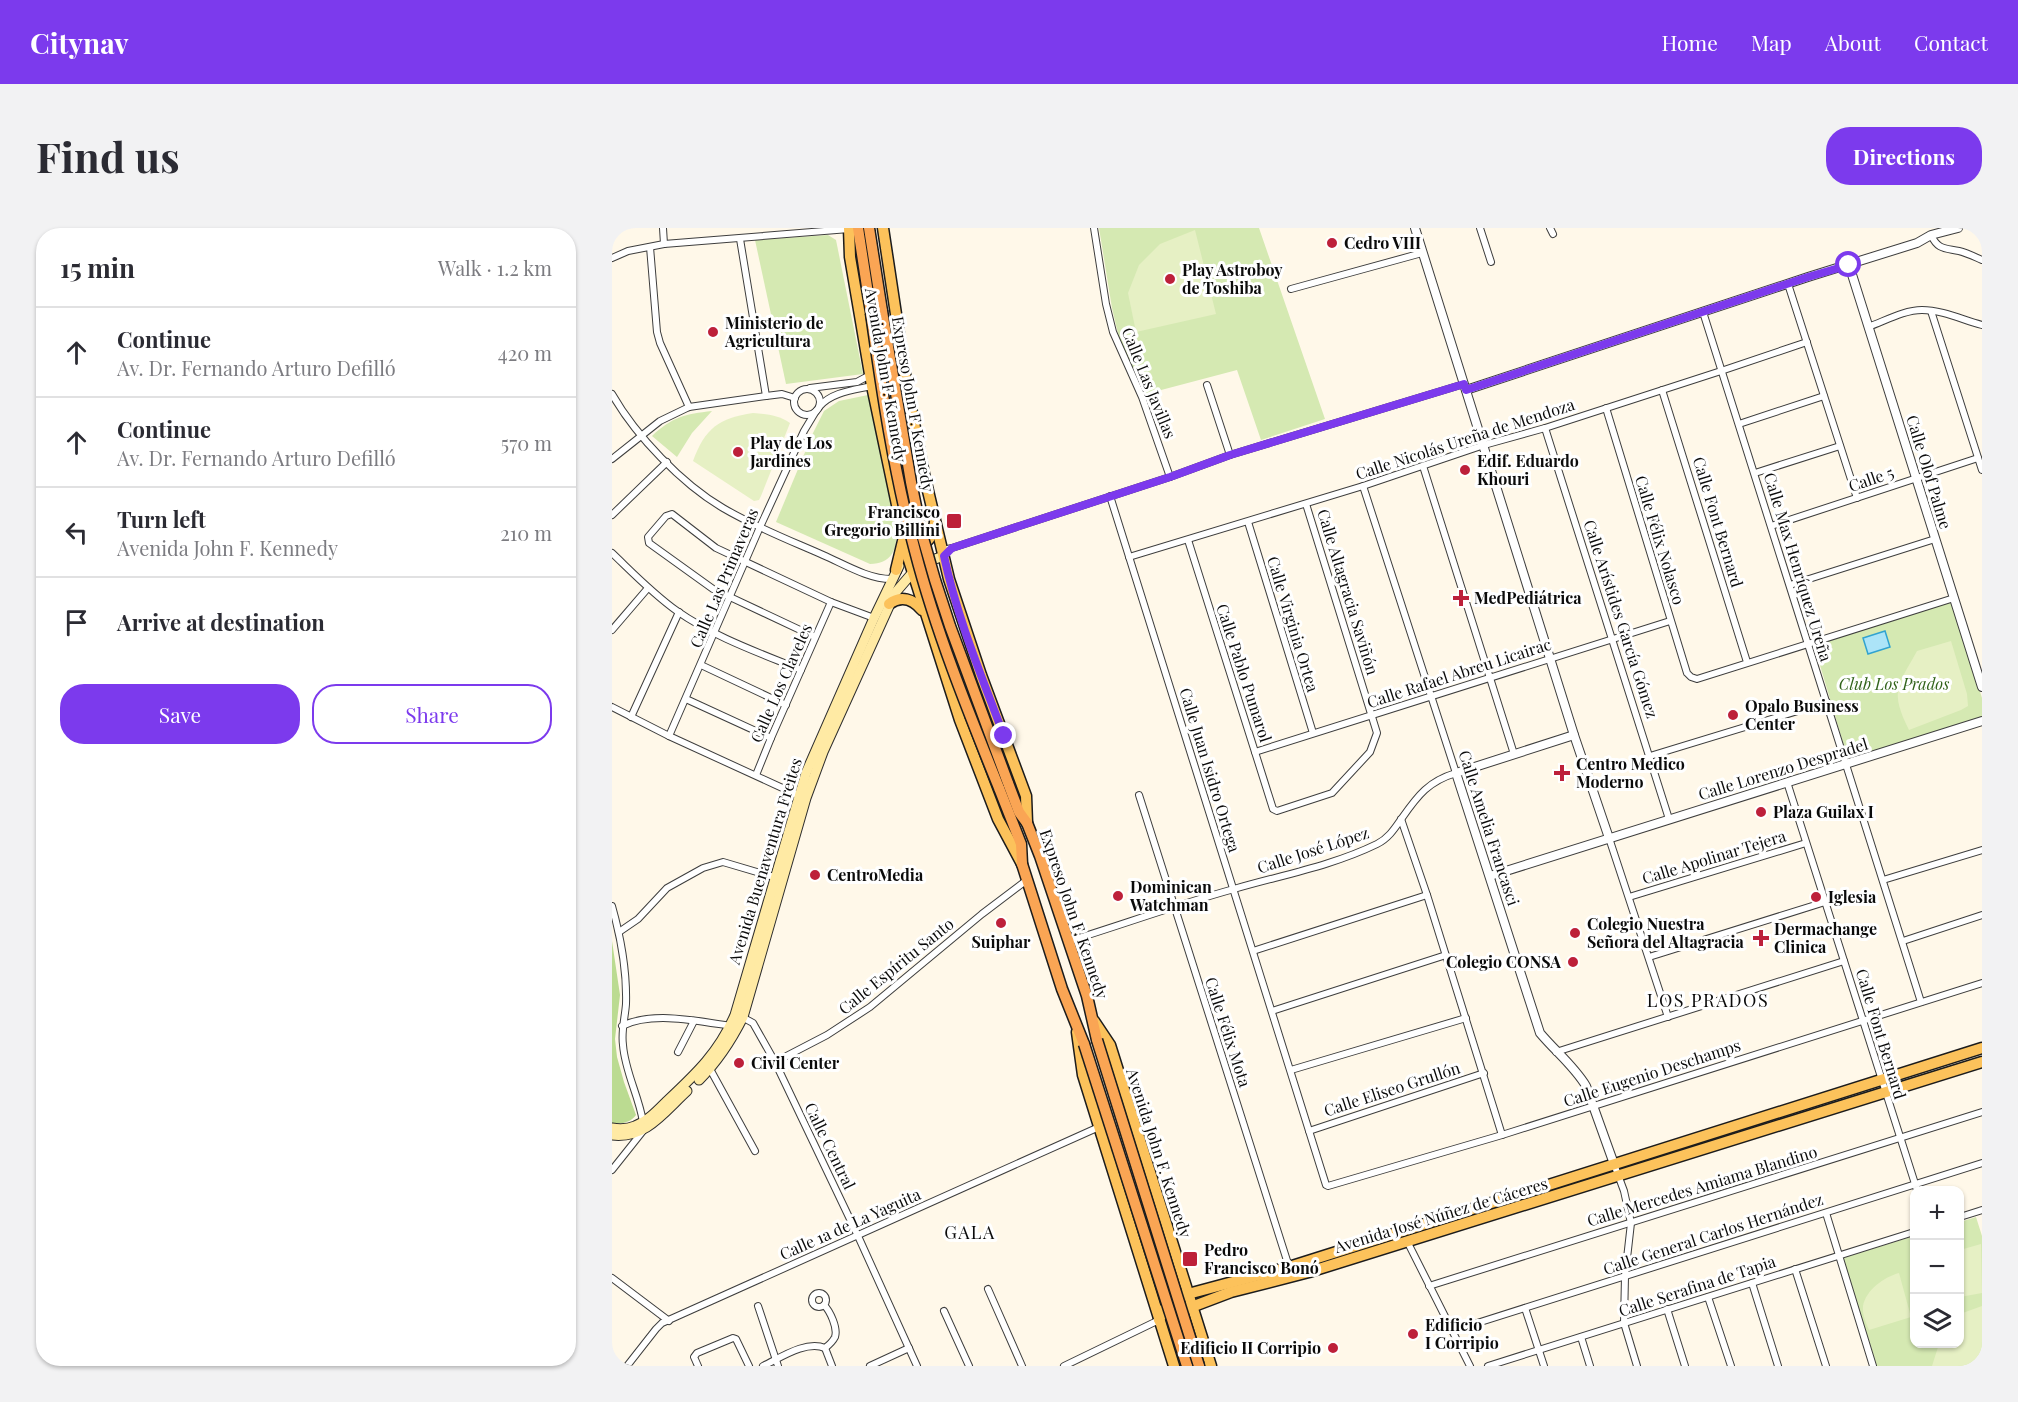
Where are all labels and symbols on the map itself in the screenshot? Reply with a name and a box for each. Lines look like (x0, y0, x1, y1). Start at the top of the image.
place label: Cedro VIII (1344, 232, 1421, 253)
marker: Cedro VIII (1325, 236, 1339, 250)
route start (1835, 251, 1861, 277)
place label: Play Astroboy de Toshiba (1182, 259, 1283, 298)
marker: Play Astroboy de Toshiba (1163, 272, 1177, 286)
street label: Avenida John F. Kennedy (861, 285, 912, 464)
place label: Ministerio de Agricultura (724, 312, 824, 351)
street label: Expreso John F. Kennedy (888, 314, 939, 493)
street label: Calle Las Javillas (1118, 324, 1181, 442)
marker: Ministerio de Agricultura (706, 325, 720, 339)
street label: Calle Nicolás Ureña de Mendoza (1353, 393, 1577, 484)
street label: Calle Olof Palme (1902, 412, 1957, 532)
place label: Play de Los Jardines (749, 432, 832, 471)
marker: Play de Los Jardines (731, 445, 745, 459)
place label: Edif. Eduardo Khouri (1477, 450, 1579, 489)
street label: Calle Font Bernard (1689, 454, 1748, 590)
street label: Calle 5 (1845, 461, 1896, 496)
marker: Edif. Eduardo Khouri (1458, 463, 1472, 477)
street label: Calle Max Henríquez Ureña (1760, 470, 1837, 664)
street label: Calle Félix Nolasco (1631, 473, 1690, 607)
place label: Francisco Gregorio Billini (824, 501, 940, 540)
street label: Calle Las Primaveras (685, 505, 762, 651)
street label: Calle Altagracia Saviñón (1313, 506, 1384, 678)
marker: Francisco Gregorio Billini (945, 512, 963, 530)
street label: Calle Arístides García Gómez (1579, 517, 1664, 721)
street label: Calle Virginia Ortea (1263, 553, 1324, 694)
place label: MedPediátrica (1474, 587, 1582, 608)
marker: MedPediátrica (1452, 589, 1470, 607)
street label: Calle Pablo Pumarol (1212, 601, 1277, 745)
street label: Calle Los Claveles (745, 620, 816, 746)
street label: Calle Rafael Abreu Licairac (1364, 633, 1554, 712)
park label: Club Los Prados (1839, 673, 1949, 694)
street label: Calle Juan Isidro Ortega (1175, 685, 1246, 855)
place label: Opalo Business Center (1745, 695, 1859, 734)
marker: Opalo Business Center (1726, 708, 1740, 722)
route end (990, 722, 1016, 748)
street label: Calle Lorenzo Despradel (1696, 733, 1871, 804)
street label: Calle Amelia Francasci (1454, 748, 1525, 908)
place label: Centro Medico Moderno (1576, 753, 1685, 792)
street label: Avenida Buenaventura Freites (723, 755, 806, 968)
marker: Centro Medico Moderno (1553, 764, 1571, 782)
place label: Plaza Guilax I (1773, 801, 1874, 822)
marker: Plaza Guilax I (1754, 805, 1768, 819)
street label: Calle José López (1254, 821, 1372, 877)
street label: Calle Apolinar Tejera (1639, 825, 1788, 888)
street label: Expreso John F. Kennedy (1036, 826, 1113, 1001)
place label: CentroMedia (827, 864, 924, 885)
marker: CentroMedia (808, 868, 822, 882)
place label: Dominican Watchman (1129, 876, 1212, 915)
place label: Iglesia (1828, 886, 1877, 907)
marker: Dominican Watchman (1111, 889, 1125, 903)
marker: Iglesia (1809, 890, 1823, 904)
street label: Calle Espíritu Santo (834, 913, 958, 1019)
place label: Colegio Nuestra Señora del Altagracia (1587, 913, 1744, 952)
marker: Suiphar (994, 916, 1008, 930)
place label: Dermachange Clinica (1774, 918, 1877, 957)
marker: Colegio Nuestra Señora del Altagracia (1568, 926, 1582, 940)
marker: Dermachange Clinica (1752, 929, 1770, 947)
place label: Suiphar (971, 931, 1031, 952)
place label: Colegio CONSA (1446, 951, 1561, 972)
marker: Colegio CONSA (1566, 955, 1580, 969)
street label: Calle Font Bernard (1852, 966, 1911, 1102)
street label: Calle Félix Mota (1201, 974, 1256, 1089)
district label: LOS PRADOS (1647, 988, 1769, 1012)
street label: Calle Eugenio Deschamps (1561, 1034, 1743, 1111)
place label: Civil Center (751, 1052, 840, 1073)
marker: Civil Center (732, 1056, 746, 1070)
street label: Calle Eliseo Grullón (1321, 1056, 1463, 1120)
street label: Avenida John F. Kennedy (1122, 1065, 1197, 1240)
street label: Calle Central (800, 1099, 861, 1193)
street label: Calle Mercedes Amiama Blandino (1584, 1140, 1820, 1231)
street label: Avenida José Núñez de Cáceres (1331, 1172, 1550, 1257)
street label: Calle 1a de La Yaguita (776, 1183, 924, 1264)
street label: Calle General Carlos Hernández (1600, 1188, 1826, 1279)
district label: GALA (944, 1220, 996, 1244)
place label: Pedro Francisco Bonó (1204, 1239, 1319, 1278)
marker: Pedro Francisco Bonó (1181, 1250, 1199, 1268)
street label: Calle Serafina de Tapia (1616, 1250, 1778, 1321)
place label: Edificio I Corripio (1425, 1314, 1499, 1353)
marker: Edificio I Corripio (1406, 1327, 1420, 1341)
place label: Edificio II Corripio (1180, 1337, 1321, 1358)
marker: Edificio II Corripio (1326, 1341, 1340, 1355)

